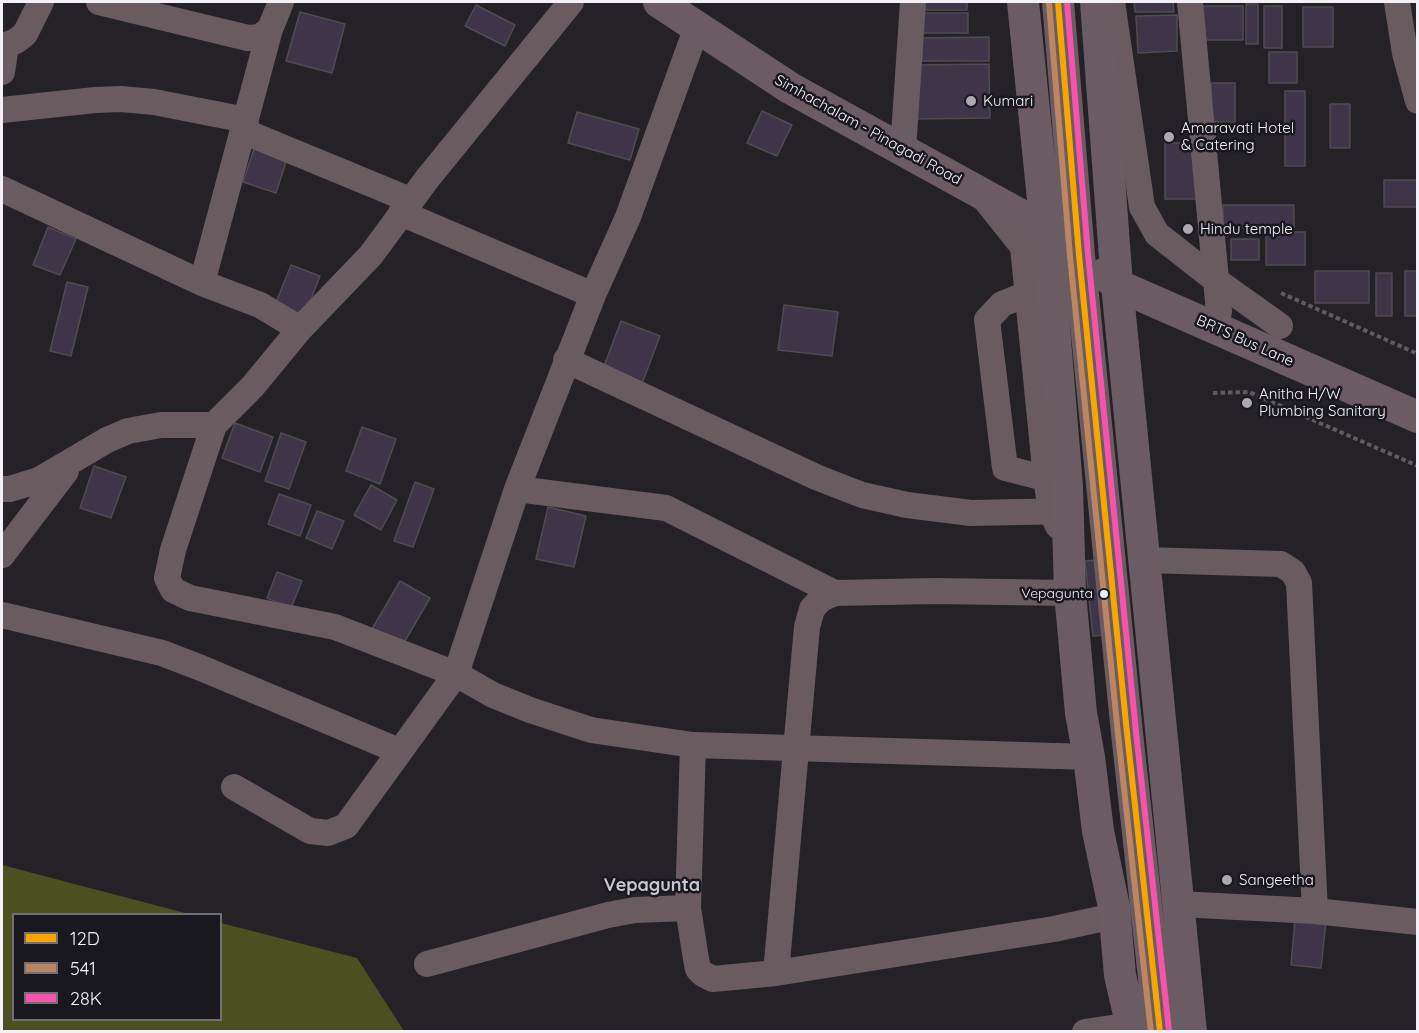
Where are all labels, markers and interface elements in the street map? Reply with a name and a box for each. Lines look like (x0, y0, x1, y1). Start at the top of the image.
street label: Simhachalam - Pinagadi Road (772, 71, 964, 189)
place label: Kumari (983, 92, 1033, 110)
marker: Kumari (964, 94, 978, 108)
place label: Amaravati Hotel & Catering (1181, 119, 1294, 154)
marker: Amaravati Hotel & Catering (1162, 130, 1176, 144)
place label: Hindu temple (1200, 220, 1293, 238)
marker: Hindu temple (1181, 222, 1195, 236)
street label: BRTS Bus Lane (1193, 311, 1297, 371)
place label: Anitha H/W Plumbing Sanitary (1259, 385, 1386, 420)
marker: Anitha H/W Plumbing Sanitary (1240, 396, 1254, 410)
place label: Vepagunta (1021, 586, 1093, 602)
marker: Vepagunta (1098, 588, 1110, 600)
place label: Sangeetha (1239, 871, 1314, 889)
marker: Sangeetha (1220, 873, 1234, 887)
district label: Vepagunta (604, 875, 700, 897)
legend (12, 913, 222, 1021)
text: 12D (70, 927, 100, 950)
text: 541 (70, 957, 96, 980)
text: 28K (70, 987, 102, 1010)

